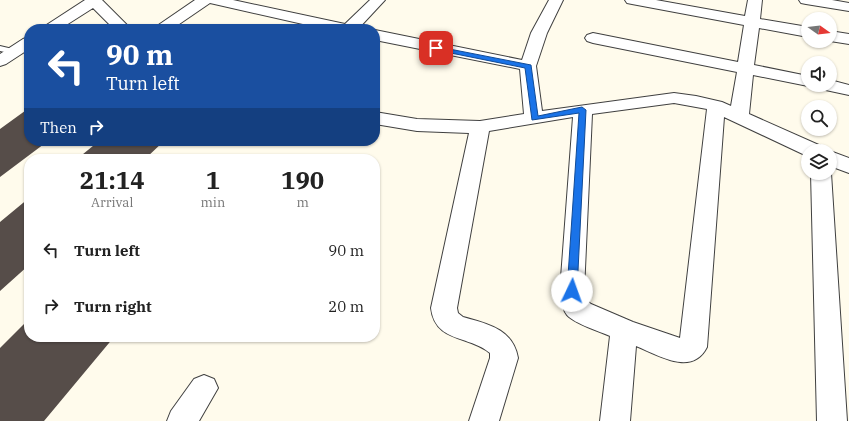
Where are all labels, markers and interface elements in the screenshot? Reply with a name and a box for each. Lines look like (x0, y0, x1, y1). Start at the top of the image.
north arrow (801, 12, 837, 48)
map controls (801, 12, 837, 180)
pin (419, 31, 453, 65)
text: 90 m (106, 36, 173, 73)
icon: arrive (425, 37, 447, 59)
icon: left (40, 40, 92, 92)
button: sound (801, 56, 837, 92)
text: Turn left (106, 72, 180, 95)
button: search (801, 100, 837, 136)
icon: right (85, 116, 107, 138)
text: Then (40, 118, 77, 137)
button: layers (801, 144, 837, 180)
text: 21:14 (80, 164, 145, 196)
text: 1 (206, 164, 220, 196)
text: 190 (281, 164, 324, 196)
text: Arrival (91, 194, 133, 211)
text: min (200, 194, 225, 211)
text: m (296, 194, 309, 211)
icon: left (40, 239, 62, 261)
text: Turn left (74, 241, 140, 260)
text: 90 m (328, 241, 364, 260)
position arrow (551, 270, 593, 312)
icon: right (40, 295, 62, 317)
text: Turn right (74, 297, 152, 316)
text: 20 m (328, 297, 364, 316)

